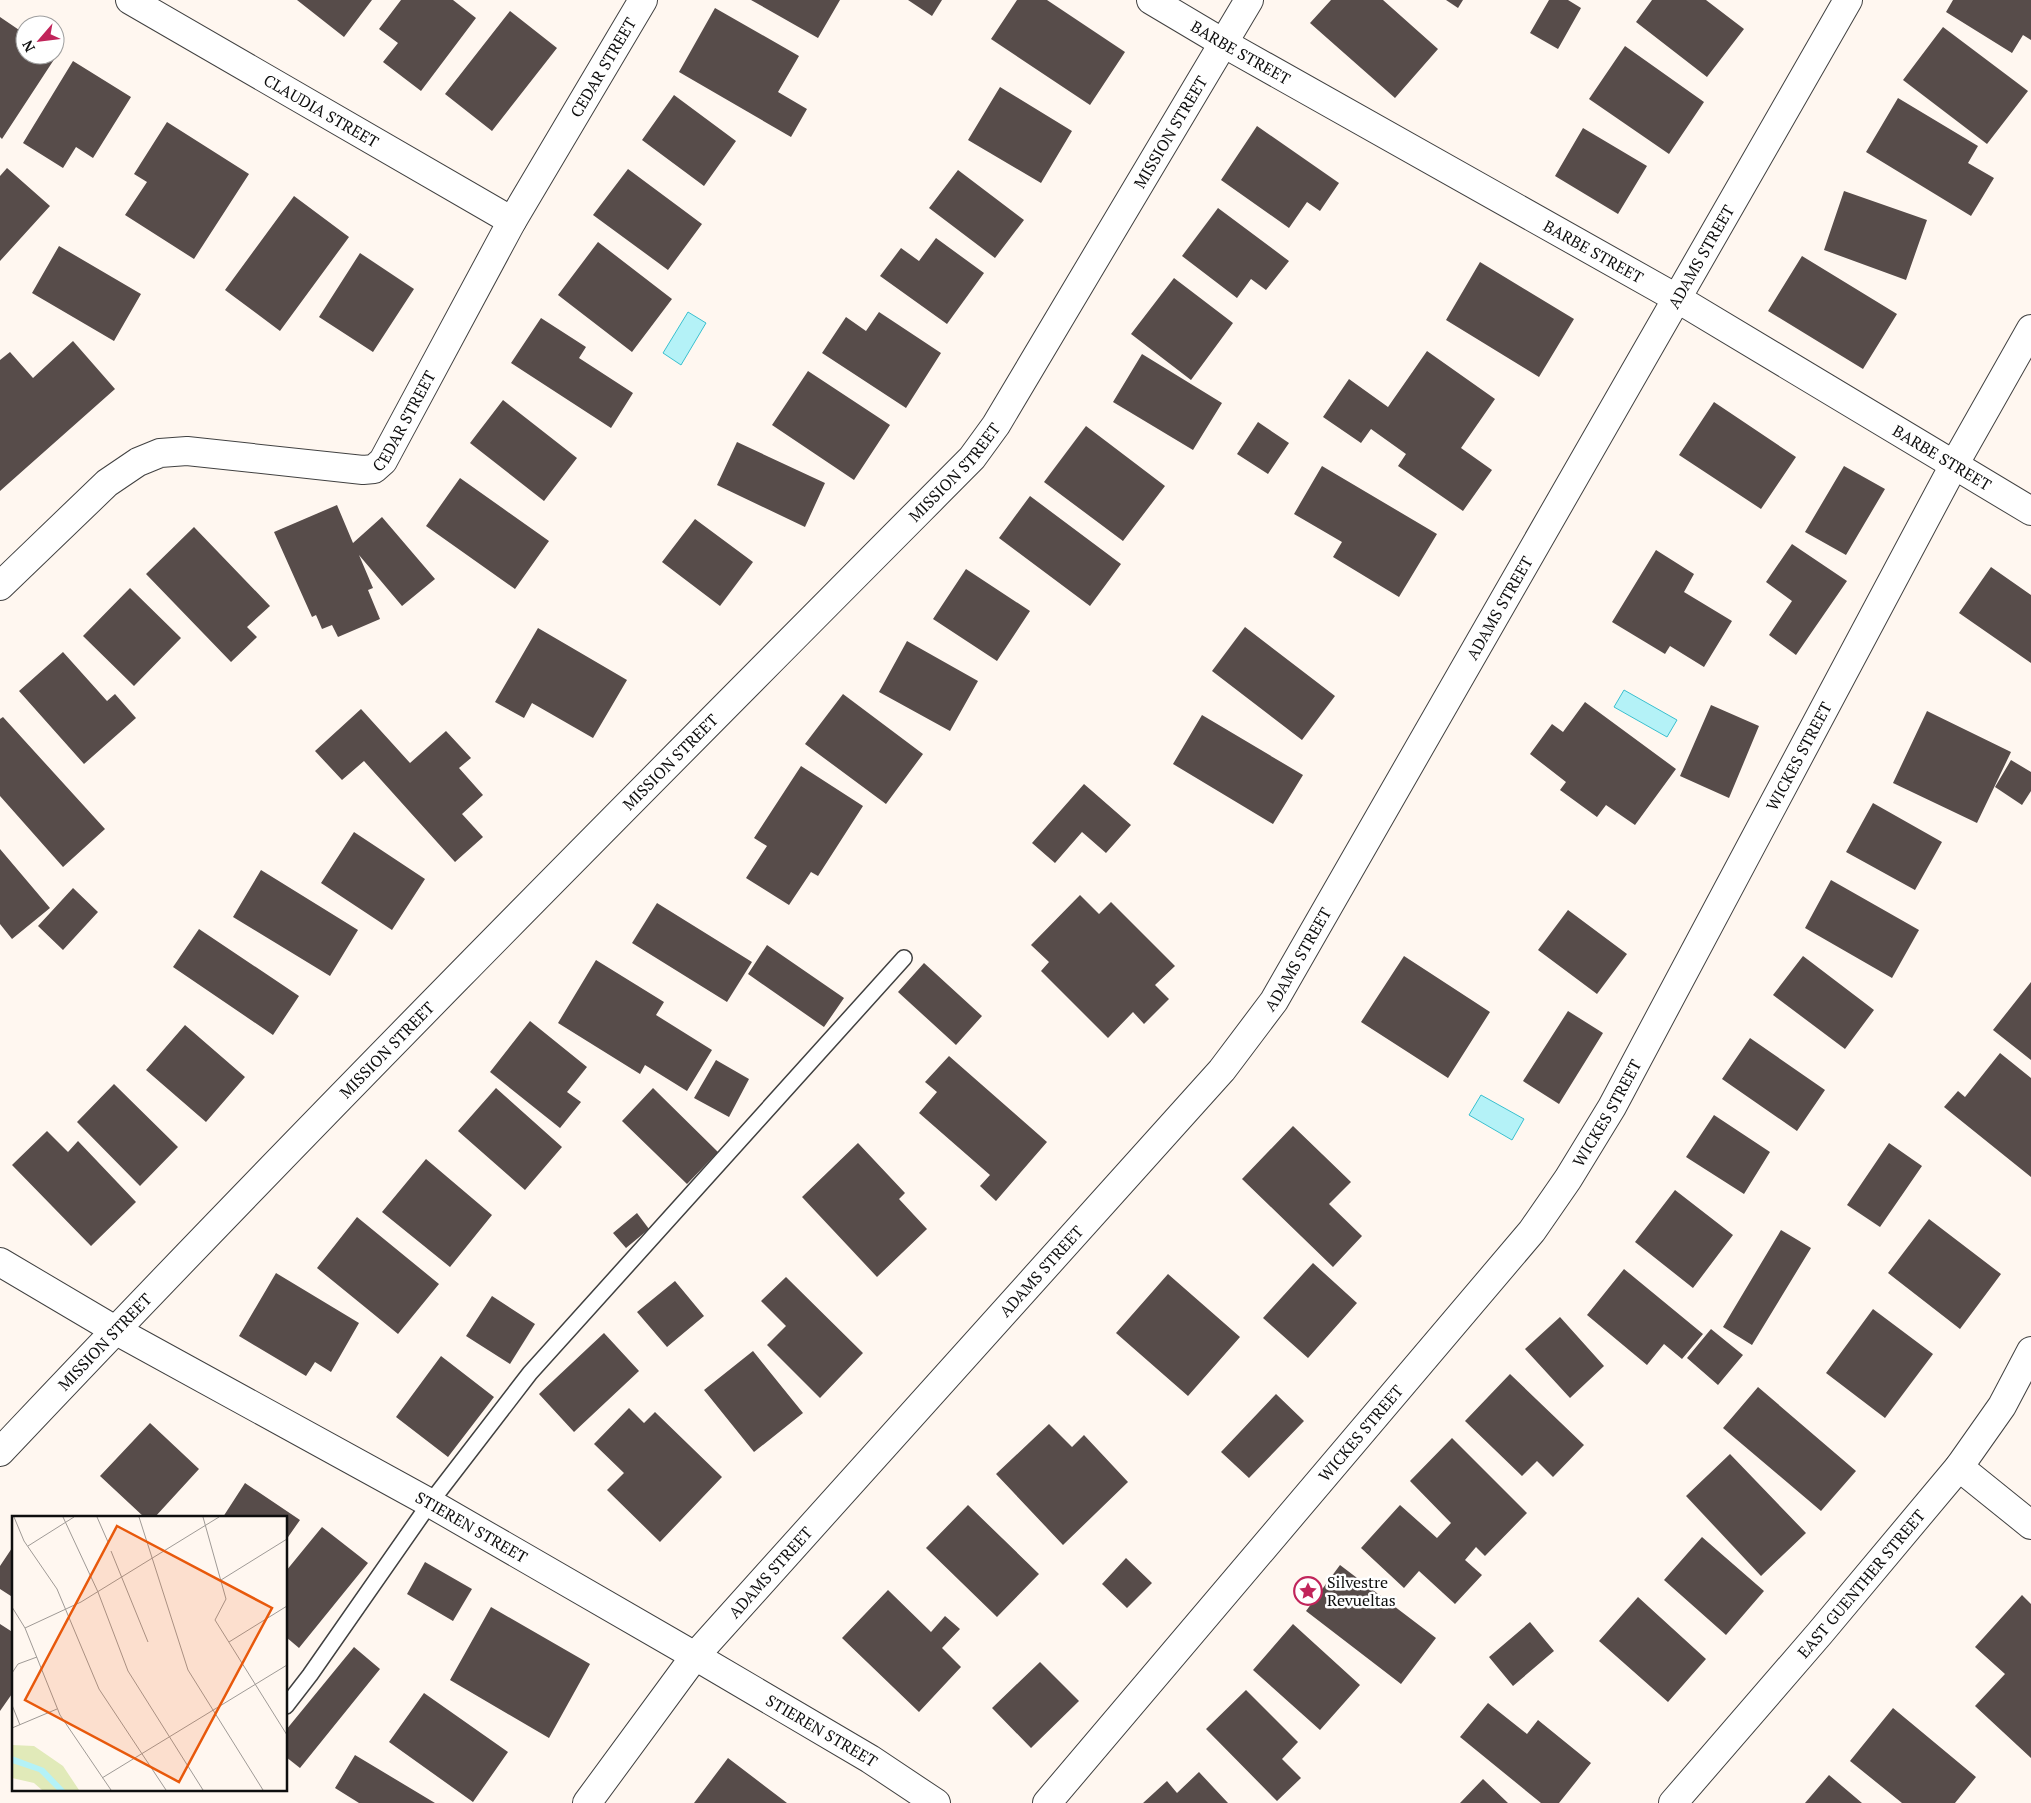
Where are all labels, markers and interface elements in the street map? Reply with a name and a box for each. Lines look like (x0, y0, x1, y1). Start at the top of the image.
street label: CEDAR STREET (565, 13, 641, 121)
north arrow (15, 15, 65, 65)
street label: BARBE STREET (1187, 15, 1295, 90)
text: N (17, 37, 39, 55)
street label: CLAUDIA STREET (260, 69, 383, 153)
street label: MISSION STREET (1128, 72, 1212, 192)
street label: ADAMS STREET (1662, 201, 1739, 312)
street label: BARBE STREET (1540, 215, 1647, 288)
street label: CEDAR STREET (367, 367, 441, 477)
street label: MISSION STREET (904, 418, 1005, 527)
street label: BARBE STREET (1889, 420, 1996, 496)
street label: ADAMS STREET (1461, 552, 1538, 664)
street label: WICKES STREET (1761, 698, 1837, 814)
street label: MISSION STREET (618, 709, 723, 815)
street label: ADAMS STREET (1259, 903, 1336, 1016)
street label: MISSION STREET (335, 997, 439, 1103)
street label: WICKES STREET (1567, 1055, 1646, 1170)
street label: ADAMS STREET (994, 1221, 1088, 1322)
street label: MISSION STREET (53, 1288, 157, 1395)
street label: WICKES STREET (1313, 1380, 1408, 1486)
street label: STIEREN STREET (412, 1486, 532, 1568)
street label: EAST GUENTHER STREET (1792, 1505, 1930, 1663)
inset map (12, 1516, 288, 1790)
street label: ADAMS STREET (723, 1522, 817, 1623)
place label: Silvestre Revueltas (1327, 1571, 1396, 1611)
place icon: Silvestre Revueltas (1293, 1576, 1323, 1606)
street label: STIEREN STREET (762, 1689, 882, 1772)

